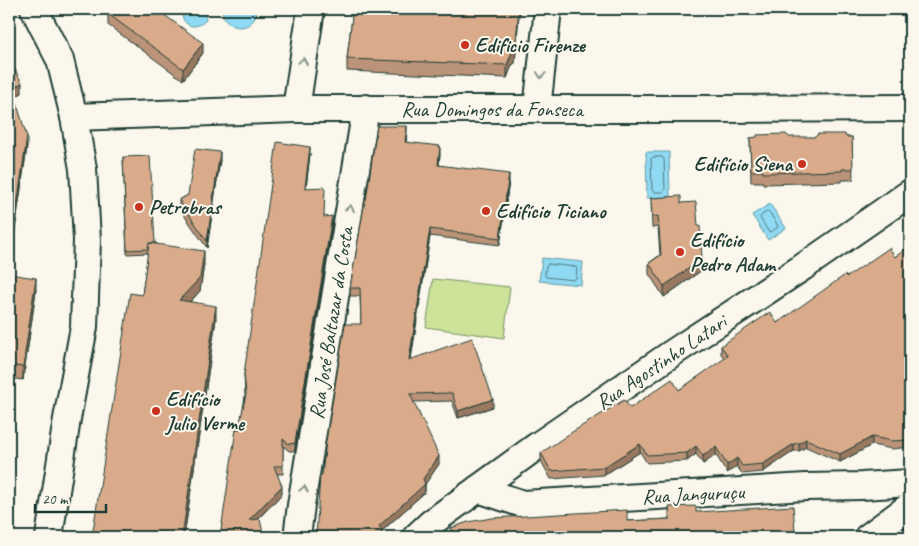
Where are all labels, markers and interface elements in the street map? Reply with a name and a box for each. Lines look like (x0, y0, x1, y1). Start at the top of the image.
place label: Edificio Firenze (475, 32, 587, 58)
marker: Edificio Firenze (459, 39, 471, 51)
one-way arrow (298, 56, 308, 65)
one-way arrow (536, 71, 547, 79)
street label: Rua Domingos da Fonseca (401, 96, 585, 122)
place label: Edifício Siena (694, 151, 793, 177)
marker: Edifício Siena (796, 158, 808, 170)
place label: Petrobras (149, 194, 223, 220)
place label: Edifício Ticiano (496, 198, 607, 224)
marker: Petrobras (133, 201, 145, 213)
one-way arrow (344, 203, 355, 211)
marker: Edifício Ticiano (480, 205, 492, 217)
street label: Rua José Baltazar da Costa (303, 223, 359, 421)
place label: Edifício Pedro Adam (690, 227, 777, 277)
marker: Edifício Pedro Adam (674, 246, 686, 258)
street label: Rua Agostinho Latari (591, 307, 734, 415)
place label: Edifício Julio Verme (164, 386, 246, 436)
marker: Edifício Julio Verme (150, 405, 162, 417)
street label: Rua Janguruçu (641, 478, 746, 510)
scale bar (35, 481, 106, 513)
one-way arrow (298, 485, 308, 493)
text: 20 m (42, 490, 69, 509)

